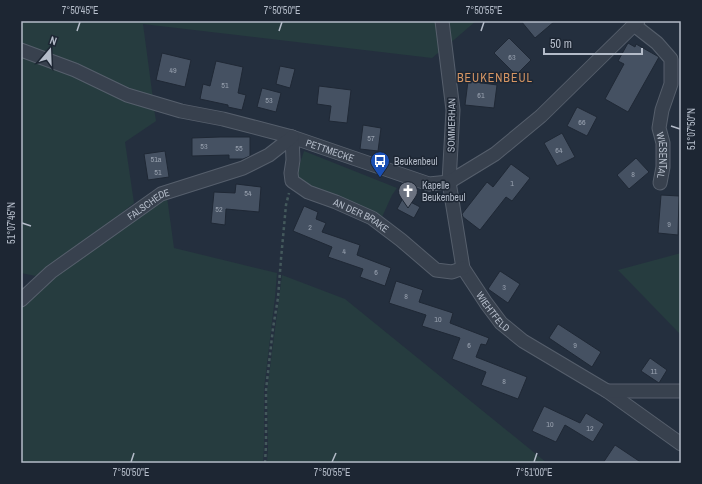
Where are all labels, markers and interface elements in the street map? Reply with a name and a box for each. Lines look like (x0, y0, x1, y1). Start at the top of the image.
text: 7°50'45"E (62, 4, 98, 17)
text: 7°50'50"E (264, 4, 300, 17)
text: 7°50'55"E (466, 4, 502, 17)
north arrow (30, 30, 70, 70)
scale bar (544, 30, 642, 56)
text: N (48, 33, 59, 48)
text: 50 m (550, 36, 572, 52)
house number: 63 (508, 52, 516, 62)
house number: 49 (169, 65, 177, 75)
district label: BEUKENBEUL (457, 70, 533, 86)
house number: 51 (221, 80, 229, 90)
house number: 61 (477, 90, 485, 100)
house number: 53 (265, 95, 273, 105)
street label: SOMMERHAN (445, 98, 458, 152)
text: 51°07'50"N (685, 108, 698, 150)
house number: 66 (578, 117, 586, 127)
street label: WIESENTAL (653, 131, 669, 180)
house number: 57 (367, 133, 375, 143)
street label: PETTMECKE (304, 136, 356, 165)
house number: 53 (200, 141, 208, 151)
house number: 55 (235, 143, 243, 153)
house number: 64 (555, 145, 563, 155)
bus stop icon: Beukenbeul (369, 150, 391, 178)
house number: 51a (151, 154, 162, 164)
place label: Beukenbeul (394, 155, 437, 168)
house number: 51 (154, 167, 162, 177)
house number: 8 (631, 169, 635, 179)
house number: 1 (510, 178, 514, 188)
place label: Kapelle Beukenbeul (422, 179, 465, 204)
church icon: Kapelle Beukenbeul (397, 180, 419, 208)
street label: FALSCHEDE (125, 186, 171, 223)
house number: 54 (244, 188, 252, 198)
street label: AN DER BRAKE (330, 195, 391, 236)
text: 51°07'45"N (5, 202, 18, 244)
house number: 52 (215, 204, 223, 214)
house number: 9 (667, 219, 671, 229)
house number: 2 (308, 222, 312, 232)
house number: 4 (342, 246, 346, 256)
house number: 6 (374, 267, 378, 277)
house number: 3 (502, 282, 506, 292)
street label: WIEHTFELD (473, 289, 513, 335)
house number: 8 (404, 291, 408, 301)
house number: 10 (434, 314, 442, 324)
house number: 6 (467, 340, 471, 350)
house number: 9 (573, 340, 577, 350)
house number: 11 (651, 366, 658, 376)
house number: 8 (502, 376, 506, 386)
house number: 10 (546, 419, 554, 429)
house number: 12 (586, 423, 594, 433)
text: 7°50'50"E (113, 466, 149, 479)
text: 7°50'55"E (314, 466, 350, 479)
text: 7°51'00"E (516, 466, 552, 479)

